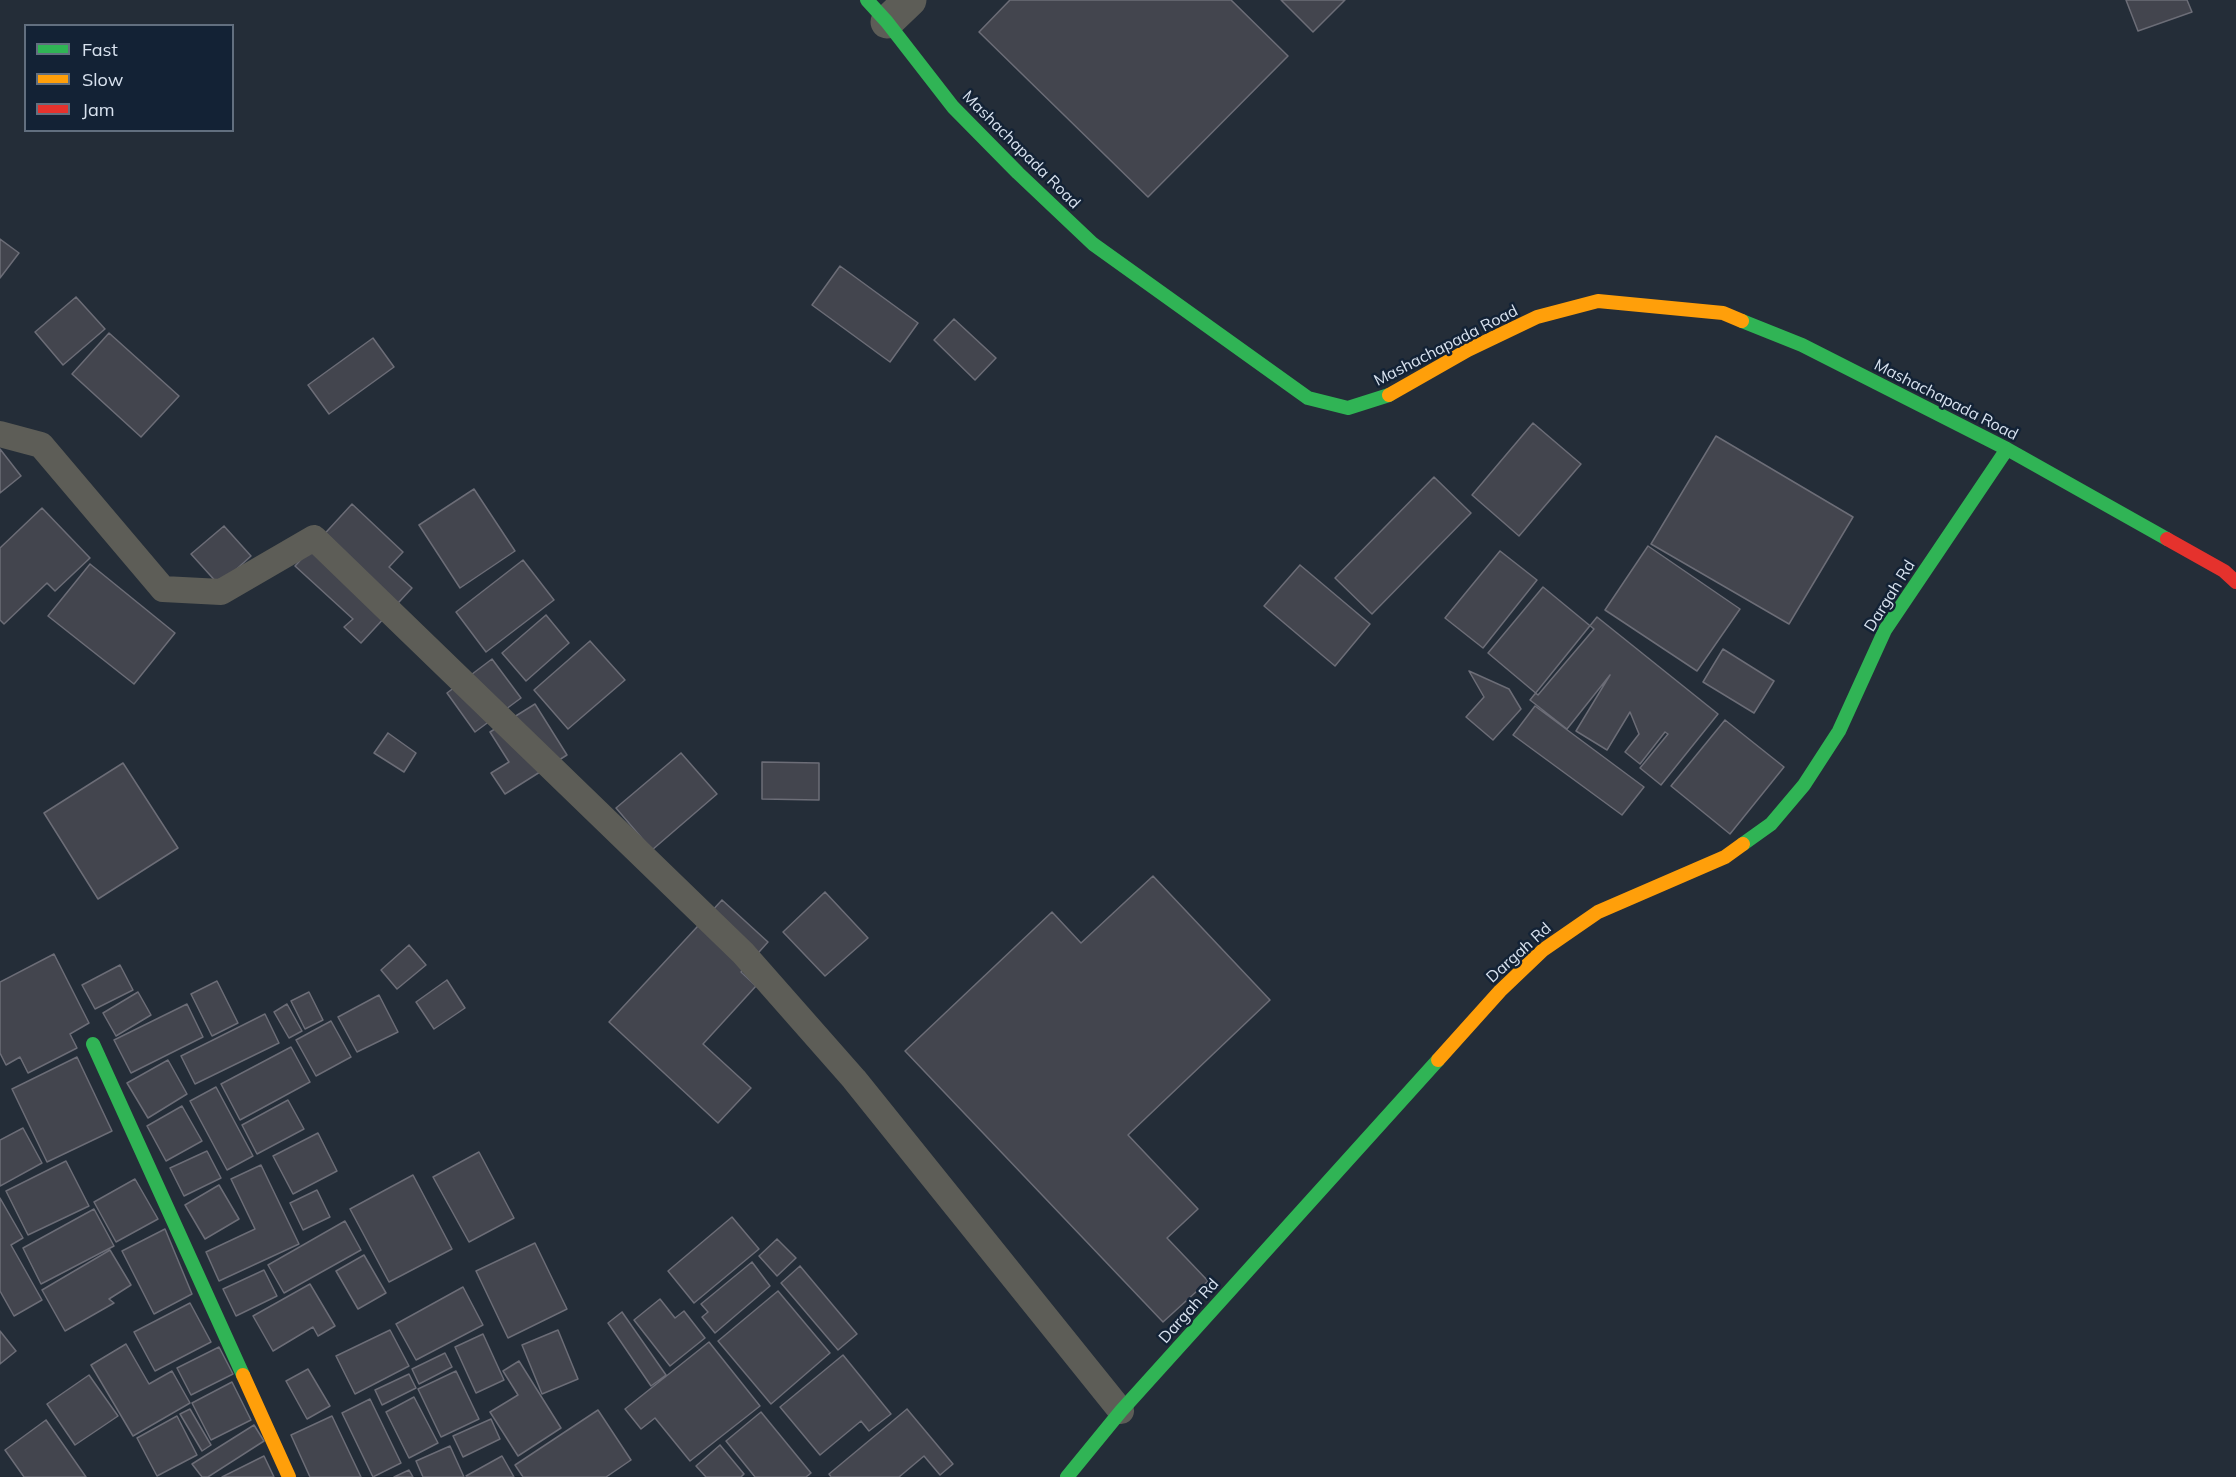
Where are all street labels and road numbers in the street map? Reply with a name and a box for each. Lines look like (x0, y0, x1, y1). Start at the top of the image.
street label: Mashachapada Road (958, 87, 1084, 213)
street label: Mashachapada Road (1371, 301, 1521, 391)
street label: Mashachapada Road (1871, 355, 2021, 445)
street label: Dargah Rd (1861, 557, 1919, 635)
street label: Dargah Rd (1483, 919, 1555, 987)
street label: Dargah Rd (1155, 1275, 1223, 1347)

